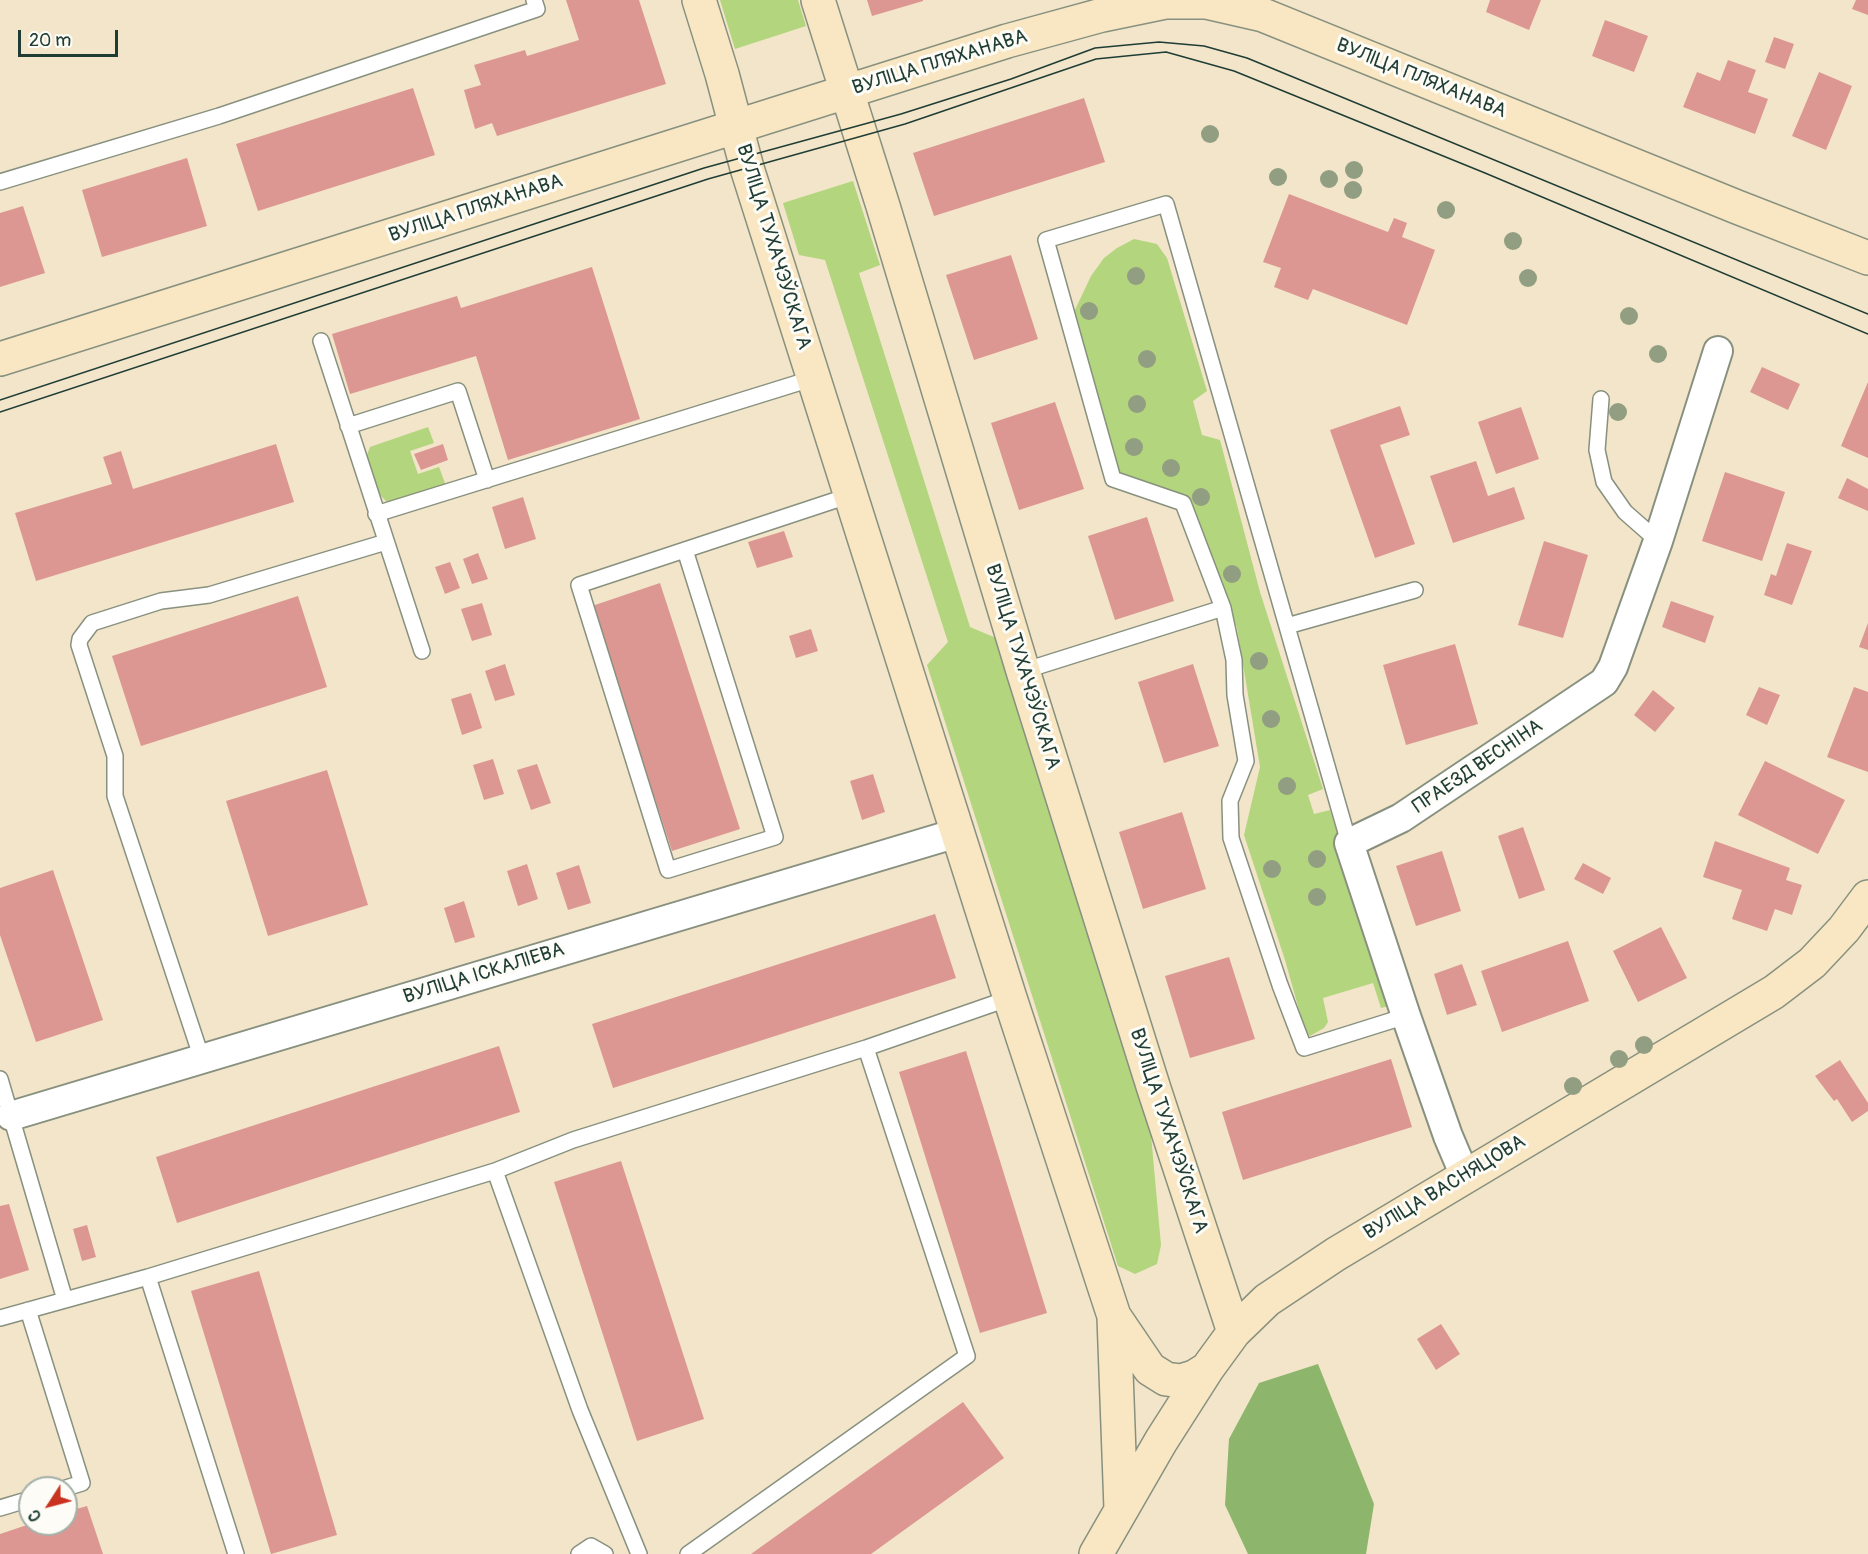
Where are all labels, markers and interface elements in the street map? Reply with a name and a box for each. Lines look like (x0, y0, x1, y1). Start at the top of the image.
scale bar (21, 18, 122, 56)
street label: ВУЛІЦА ПЛЯХАНАВА (850, 25, 1030, 101)
text: 20 m (29, 29, 71, 52)
street label: ВУЛІЦА ПЛЯХАНАВА (1332, 34, 1510, 124)
street label: ВУЛІЦА ТУХАЧЭЎСКАГА (730, 141, 816, 353)
street label: ВУЛІЦА ПЛЯХАНАВА (386, 170, 566, 248)
street label: ВУЛІЦА ТУХАЧЭЎСКАГА (979, 561, 1065, 773)
street label: ПРАЕЗД ВЕСНІНА (1408, 715, 1548, 819)
street label: ВУЛІЦА ІСКАЛІЕВА (401, 938, 567, 1010)
street label: ВУЛІЦА ТУХАЧЭЎСКАГА (1124, 1026, 1212, 1236)
street label: ВУЛІЦА ВАСНЯЦОВА (1360, 1130, 1530, 1246)
north arrow (18, 1476, 78, 1536)
text: С (24, 1506, 46, 1525)

